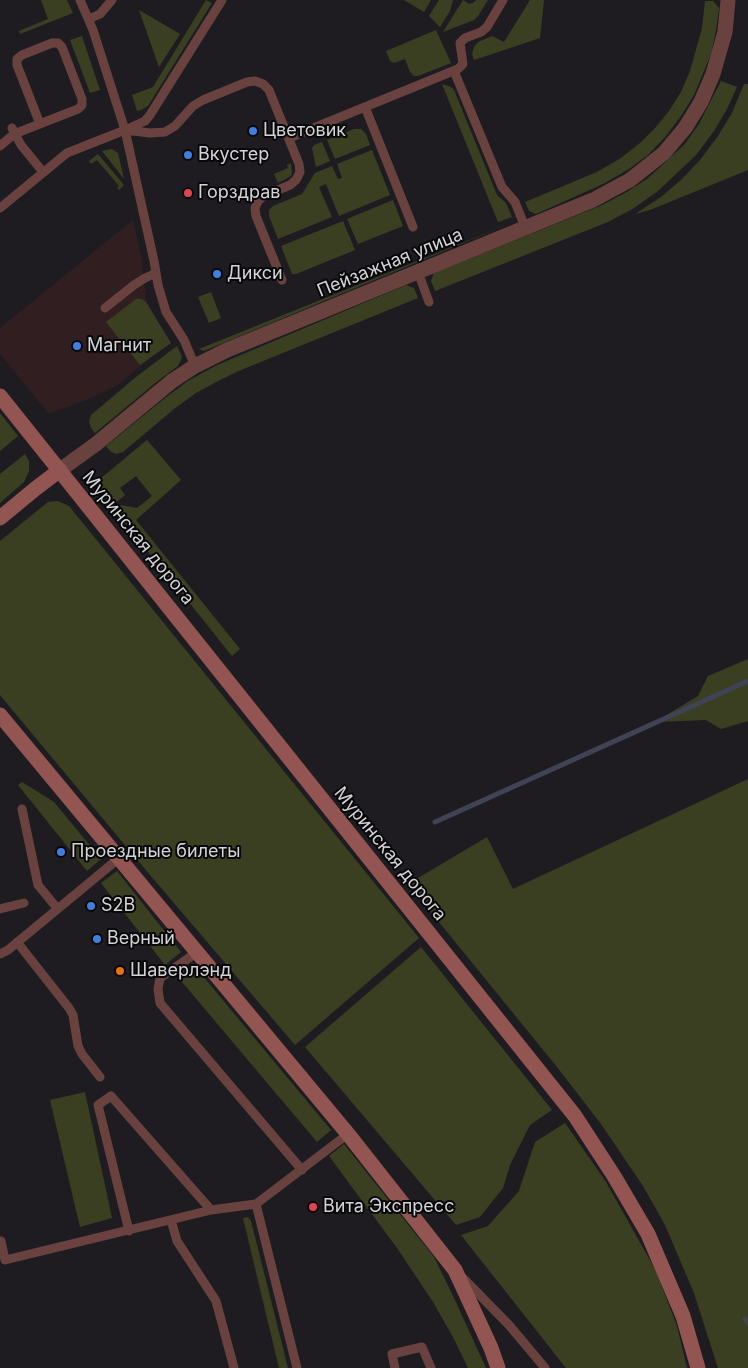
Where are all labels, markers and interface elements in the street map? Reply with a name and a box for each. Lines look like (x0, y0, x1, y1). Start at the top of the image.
place label: Цветовик (263, 120, 346, 142)
marker: Цветовик (247, 125, 259, 137)
place label: Вкустер (198, 144, 269, 166)
marker: Вкустер (182, 149, 194, 161)
place label: Горздрав (198, 182, 280, 204)
marker: Горздрав (182, 187, 194, 199)
street label: Пейзажная улица (314, 224, 466, 302)
place label: Дикси (227, 263, 283, 285)
marker: Дикси (211, 268, 223, 280)
place label: Магнит (87, 335, 151, 357)
marker: Магнит (71, 340, 83, 352)
street label: Муринская дорога (77, 467, 199, 609)
street label: Муринская дорога (329, 783, 451, 925)
place label: Проездные билеты (71, 841, 240, 863)
marker: Проездные билеты (55, 846, 67, 858)
place label: S2B (101, 895, 135, 917)
marker: S2B (85, 900, 97, 912)
place label: Верный (107, 928, 175, 950)
marker: Верный (91, 933, 103, 945)
place label: Шаверлэнд (130, 960, 232, 982)
marker: Шаверлэнд (114, 965, 126, 977)
place label: Вита Экспресс (323, 1196, 454, 1218)
marker: Вита Экспресс (307, 1201, 319, 1213)

